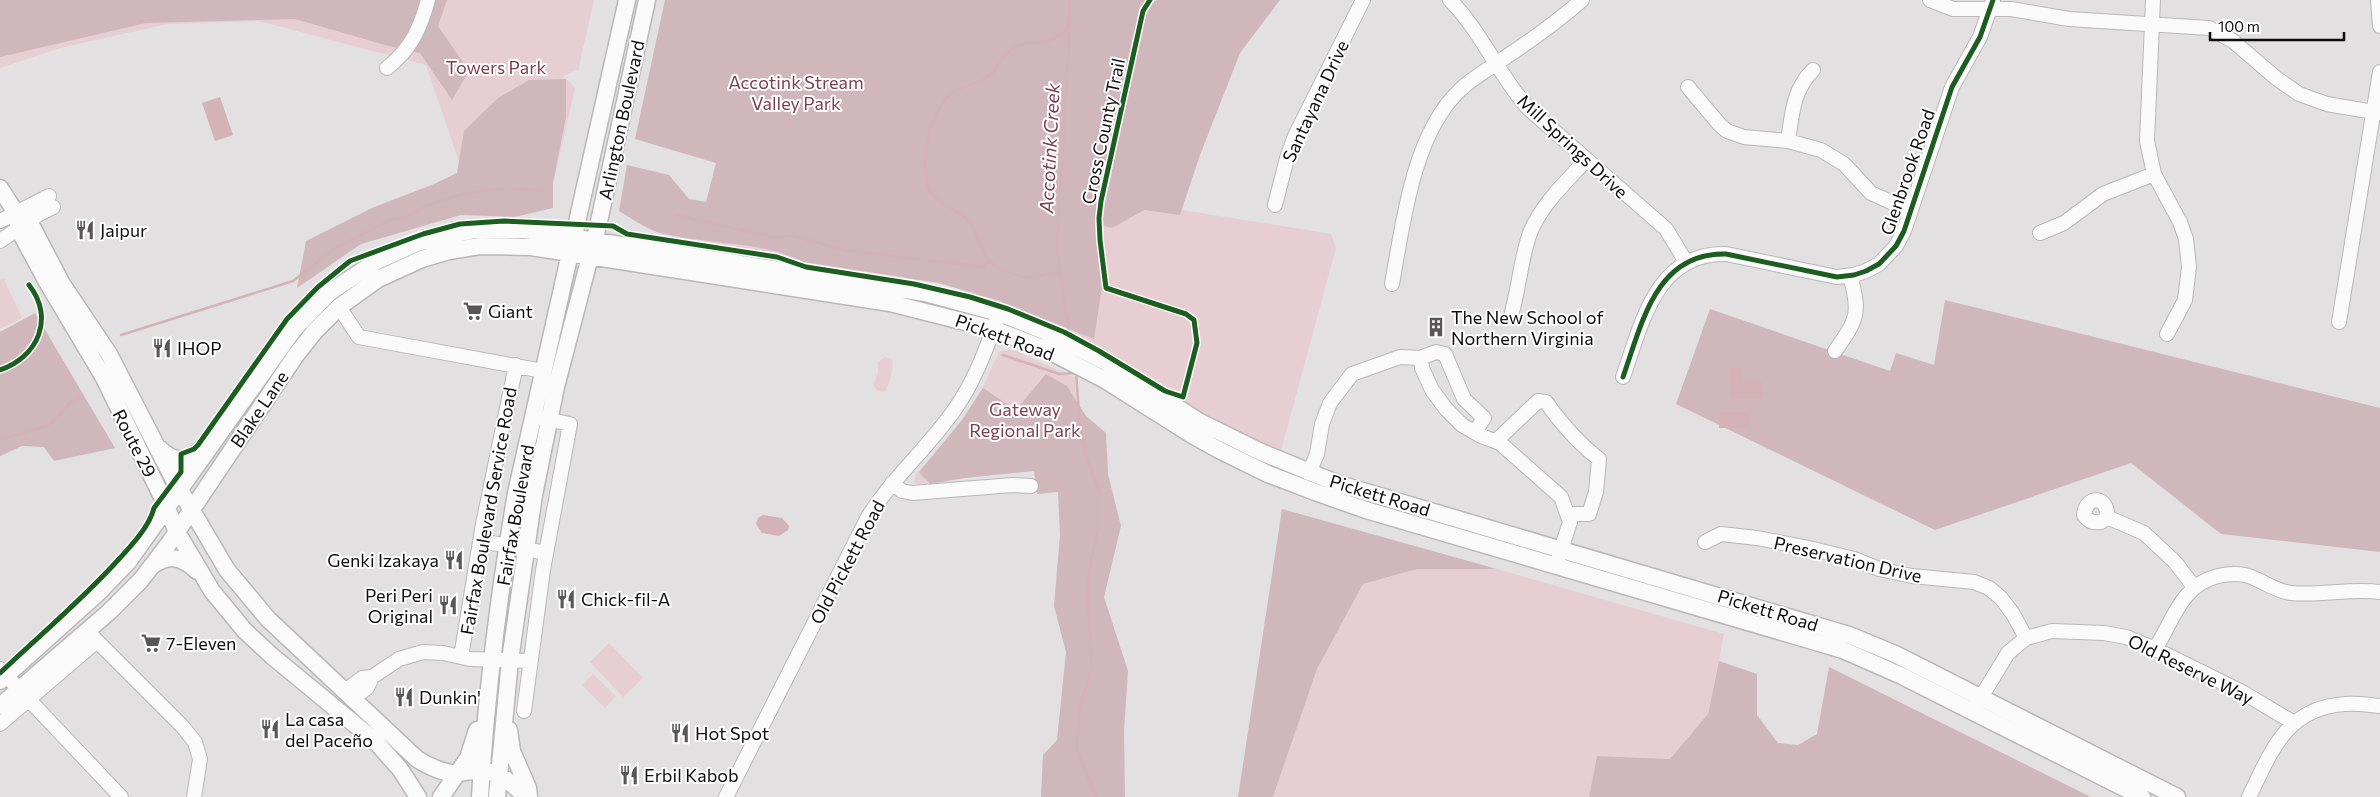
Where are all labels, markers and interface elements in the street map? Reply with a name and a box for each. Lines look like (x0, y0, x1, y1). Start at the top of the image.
scale bar (2210, 10, 2344, 42)
text: 100 m (2218, 17, 2260, 35)
street label: Santayana Drive (1277, 36, 1353, 166)
street label: Arlington Boulevard (593, 38, 649, 202)
park label: Towers Park (446, 56, 546, 78)
street label: Cross County Trail (1077, 56, 1129, 206)
park label: Accotink Stream Valley Park (728, 71, 864, 114)
water label: Accotink Creek (1034, 82, 1064, 215)
street label: Mill Springs Drive (1513, 89, 1633, 203)
street label: Glenbrook Road (1875, 106, 1939, 238)
restaurant icon: Jaipur (74, 219, 96, 241)
place label: Jaipur (100, 219, 147, 241)
supermarket icon: Giant (462, 300, 484, 322)
place label: Giant (488, 300, 533, 322)
place label: The New School of Northern Virginia (1451, 306, 1604, 349)
street label: Pickett Road (952, 309, 1058, 365)
building icon: The New School of Northern Virginia (1425, 316, 1447, 338)
restaurant icon: IHOP (151, 337, 173, 359)
place label: IHOP (177, 337, 222, 359)
street label: Blake Lane (225, 367, 293, 451)
street label: Fairfax Boulevard Service Road (456, 386, 520, 636)
park label: Gateway Regional Park (969, 398, 1081, 441)
street label: Route 29 (109, 405, 161, 481)
street label: Fairfax Boulevard (492, 443, 538, 587)
street label: Pickett Road (1327, 469, 1433, 521)
street label: Old Pickett Road (805, 496, 889, 628)
street label: Preservation Drive (1772, 531, 1924, 587)
place label: Genki Izakaya (327, 549, 439, 571)
restaurant icon: Genki Izakaya (443, 549, 465, 571)
place label: Peri Peri Original (365, 584, 433, 627)
street label: Pickett Road (1715, 584, 1821, 636)
restaurant icon: Chick-fil-A (555, 588, 577, 610)
place label: Chick-fil-A (581, 588, 670, 610)
restaurant icon: Peri Peri Original (437, 594, 459, 616)
street label: Old Reserve Way (2125, 629, 2257, 709)
supermarket icon: 7-Eleven (140, 632, 162, 654)
place label: 7-Eleven (166, 632, 236, 654)
restaurant icon: Dunkin' (393, 686, 415, 708)
place label: Dunkin' (419, 686, 481, 708)
place label: La casa del Paceño (285, 708, 373, 751)
restaurant icon: La casa del Paceño (259, 718, 281, 740)
restaurant icon: Hot Spot (669, 722, 691, 744)
place label: Hot Spot (695, 722, 769, 744)
restaurant icon: Erbil Kabob (618, 764, 640, 786)
place label: Erbil Kabob (644, 764, 739, 786)

